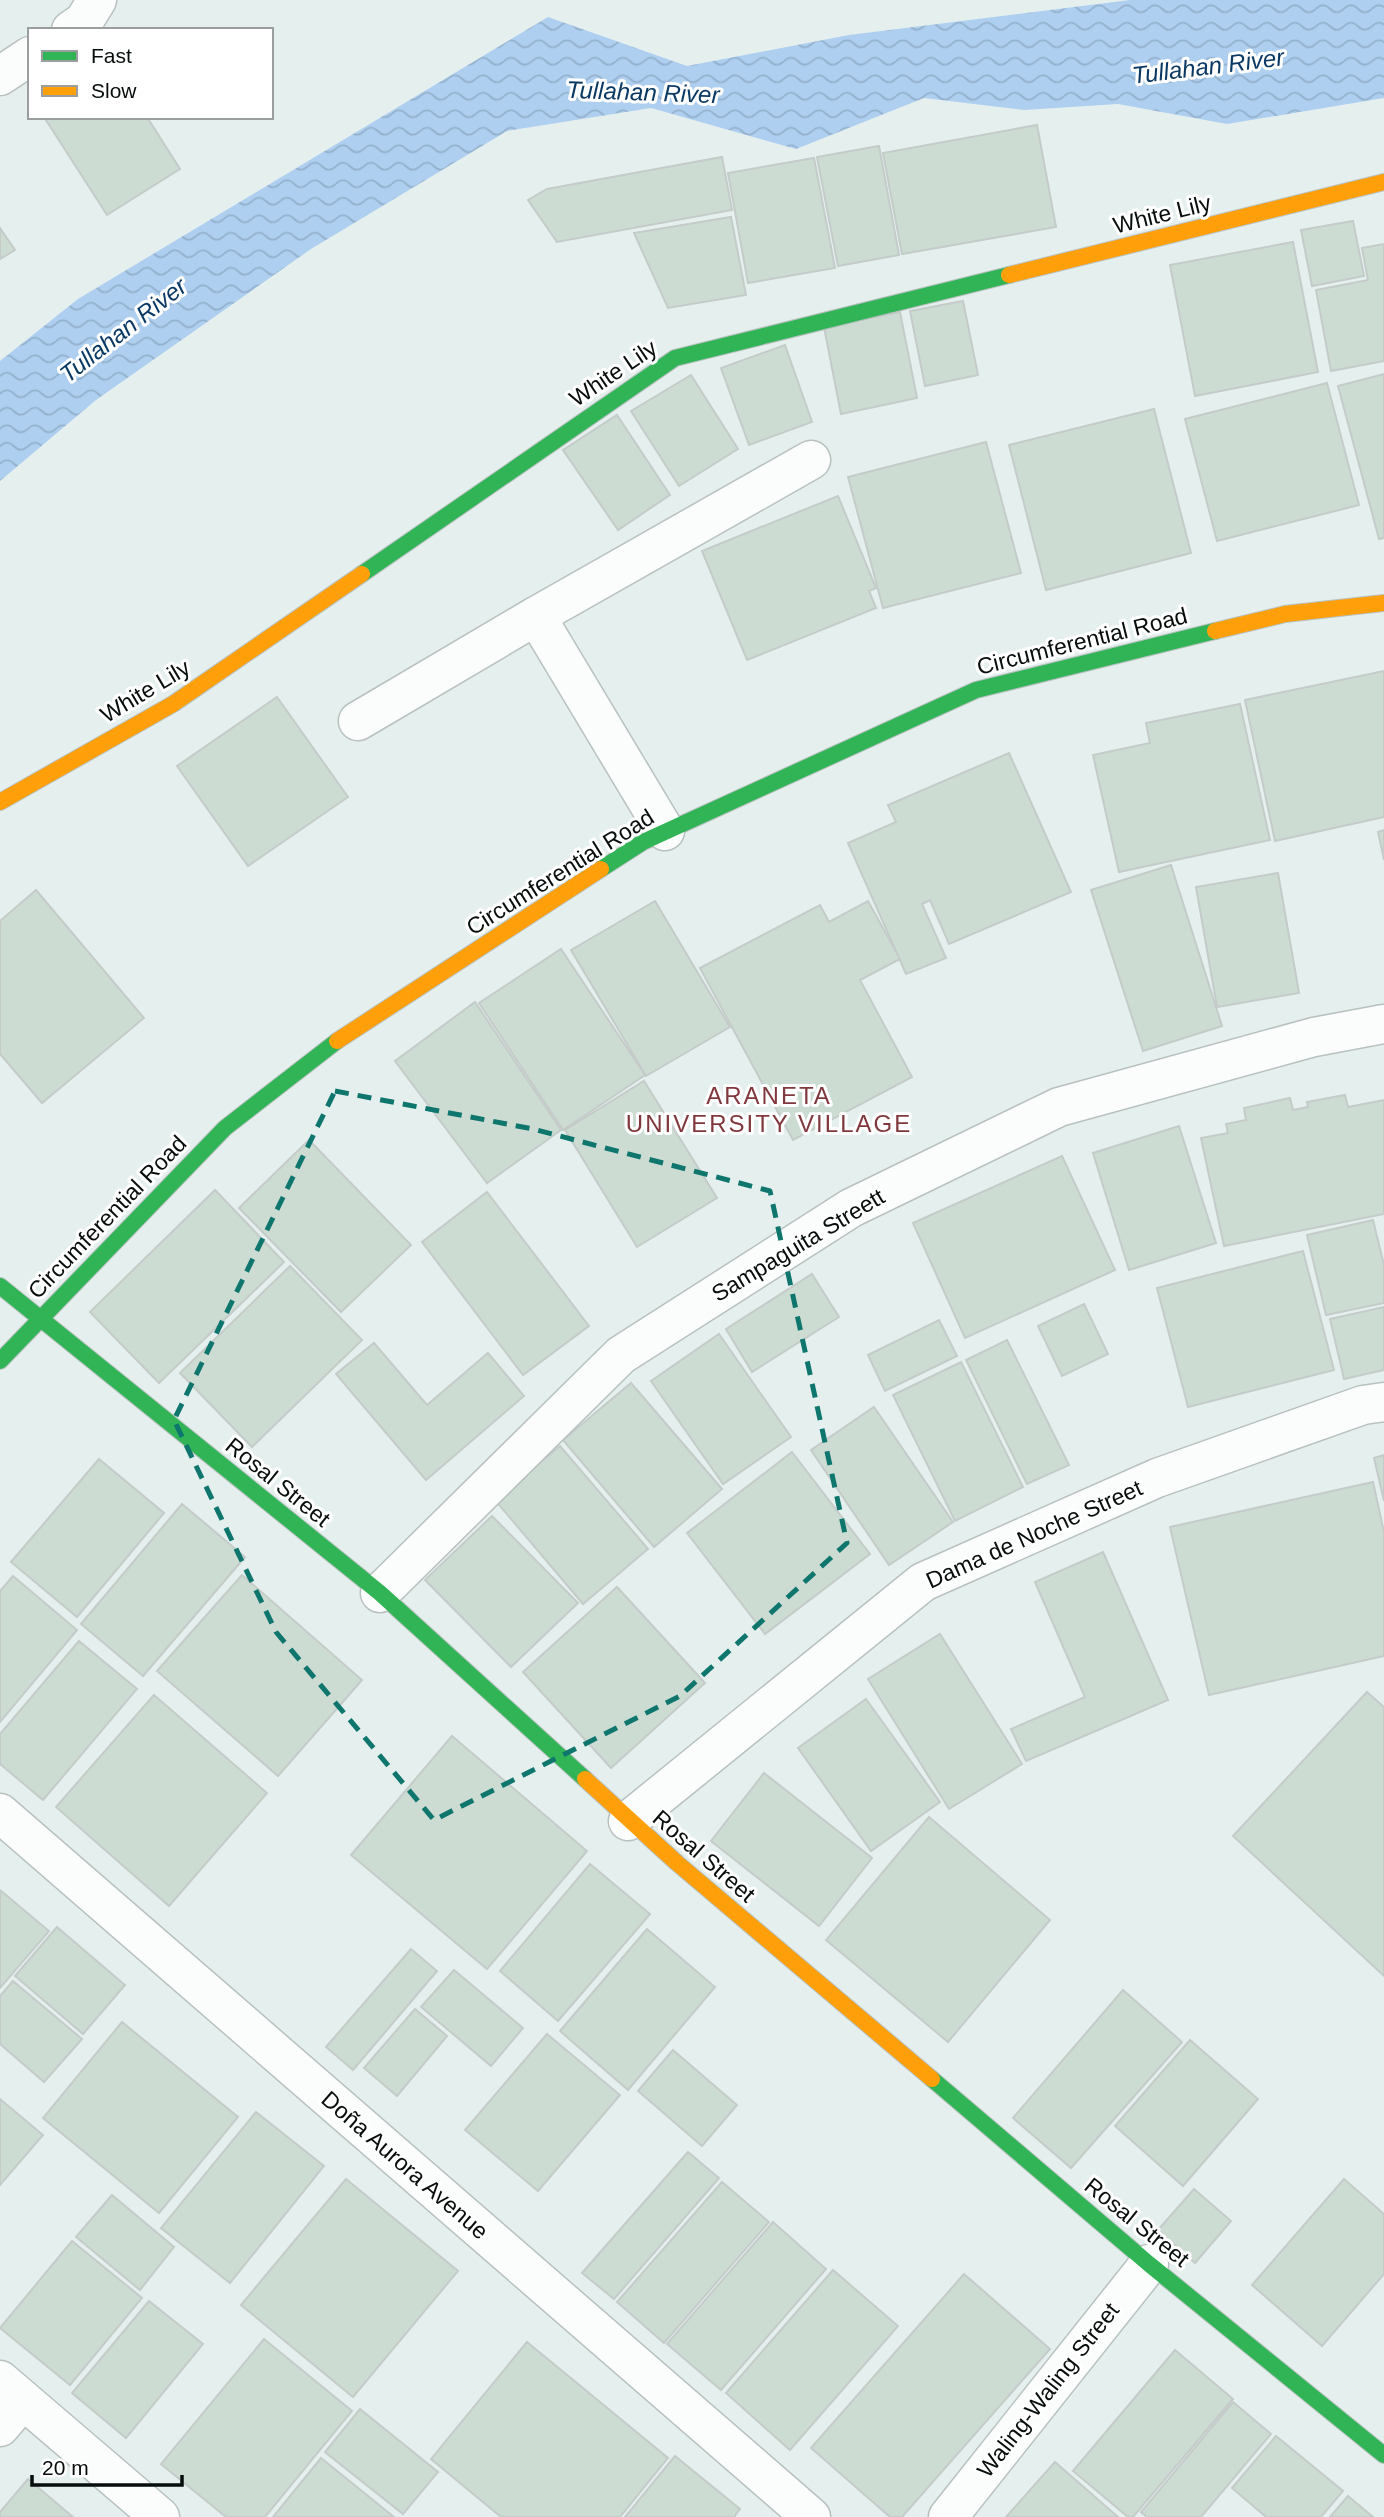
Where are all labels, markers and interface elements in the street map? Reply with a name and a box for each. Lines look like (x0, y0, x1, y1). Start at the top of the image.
legend (28, 28, 273, 119)
water label: Tullahan River (1130, 43, 1287, 89)
text: Fast (91, 44, 132, 67)
water label: Tullahan River (566, 76, 721, 108)
text: Slow (91, 79, 137, 102)
street label: White Lily (1110, 189, 1214, 239)
water label: Tullahan River (54, 272, 192, 388)
street label: White Lily (564, 334, 662, 412)
street label: Circumferential Road (974, 602, 1190, 680)
street label: White Lily (96, 654, 195, 728)
street label: Circumferential Road (462, 804, 658, 940)
district label: ARANETA UNIVERSITY VILLAGE (626, 1082, 912, 1137)
street label: Circumferential Road (23, 1130, 191, 1304)
street label: Sampaguita Streett (707, 1183, 890, 1307)
street label: Rosal Street (221, 1432, 336, 1532)
street label: Dama de Noche Street (922, 1474, 1147, 1593)
street label: Rosal Street (648, 1805, 761, 1908)
street label: Doña Aurora Avenue (317, 2086, 493, 2244)
street label: Rosal Street (1080, 2172, 1195, 2272)
street label: Waling-Waling Street (972, 2297, 1125, 2482)
scale bar (32, 2444, 182, 2488)
text: 20 m (42, 2456, 89, 2479)

